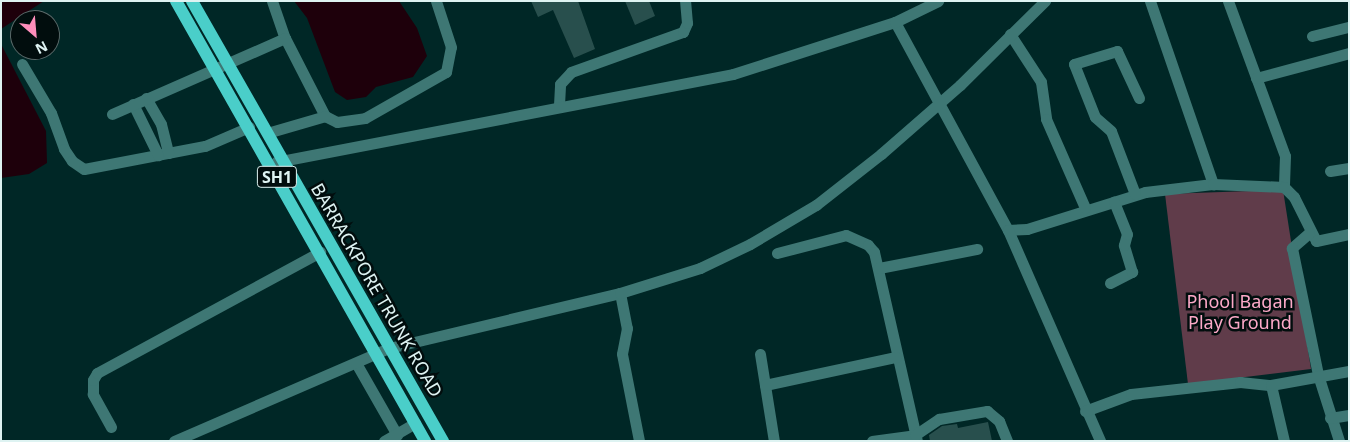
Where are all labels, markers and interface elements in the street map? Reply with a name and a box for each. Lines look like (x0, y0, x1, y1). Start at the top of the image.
north arrow (10, 10, 60, 60)
text: N (32, 37, 51, 59)
road number: SH1 (256, 163, 298, 190)
street label: BARRACKPORE TRUNK ROAD (307, 179, 447, 401)
park label: Phool Bagan Play Ground (1186, 291, 1294, 334)

